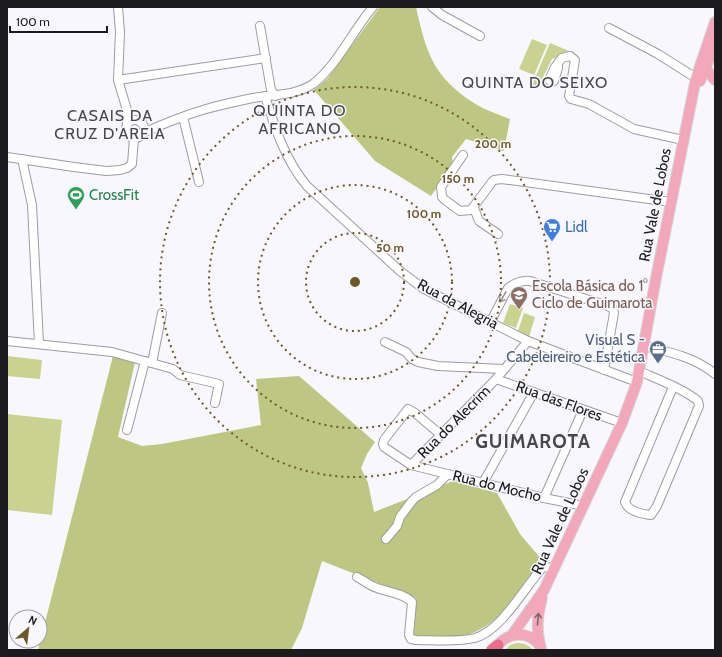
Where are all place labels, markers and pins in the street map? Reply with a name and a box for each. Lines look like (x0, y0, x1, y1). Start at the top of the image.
sports icon: CrossFit (66, 185, 86, 210)
place label: CrossFit (89, 186, 139, 204)
supermarket icon: Lidl (542, 217, 562, 242)
place label: Lidl (565, 218, 588, 236)
centre of rings (348, 275, 362, 289)
place label: Escola Básica do 1° Ciclo de Guimarota (532, 277, 653, 312)
school or university icon: Escola Básica do 1° Ciclo de Guimarota (509, 285, 529, 310)
place label: Visual S - Cabeleireiro e Estética (506, 331, 646, 366)
office icon: Visual S - Cabeleireiro e Estética (648, 339, 668, 364)

